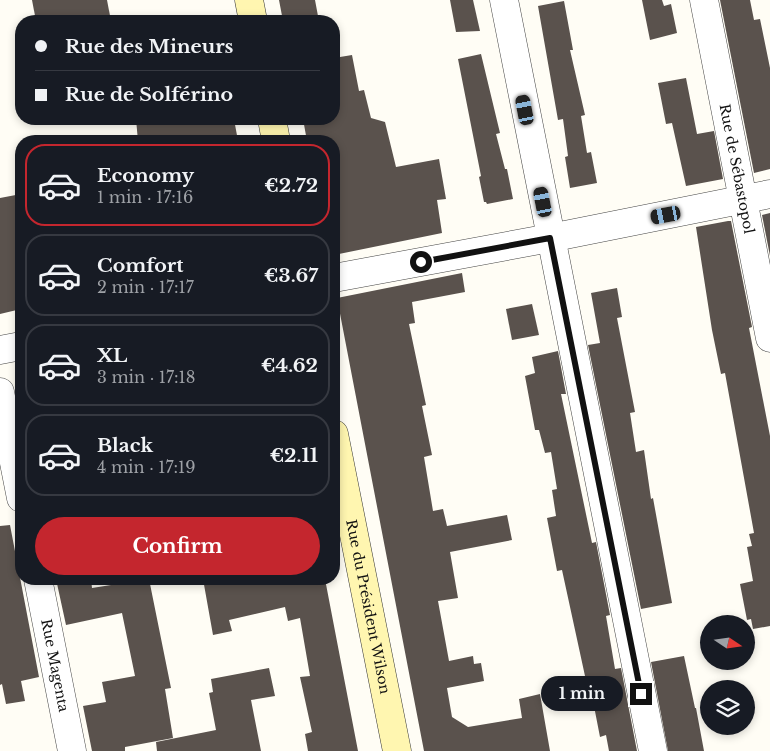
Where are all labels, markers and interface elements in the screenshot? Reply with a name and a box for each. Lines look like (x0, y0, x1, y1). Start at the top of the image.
text: Rue des Mineurs (65, 35, 233, 58)
text: Rue de Solférino (65, 83, 233, 106)
car (514, 94, 535, 126)
street label: Rue de Sébastopol (715, 102, 759, 236)
icon: car (37, 163, 82, 208)
text: Economy (97, 164, 194, 187)
text: €2.72 (264, 174, 318, 197)
car (532, 186, 553, 218)
text: 1 min · 17:16 (97, 187, 193, 207)
car (649, 205, 682, 225)
route start (410, 251, 432, 273)
icon: car (37, 253, 82, 298)
text: Comfort (97, 254, 184, 277)
text: €3.67 (264, 264, 318, 287)
text: 2 min · 17:17 (97, 277, 194, 297)
icon: car (37, 343, 82, 388)
text: XL (97, 344, 127, 367)
text: €4.62 (261, 354, 318, 377)
text: 3 min · 17:18 (97, 367, 195, 387)
icon: car (37, 433, 82, 478)
text: Black (97, 434, 153, 457)
text: €2.11 (270, 444, 318, 467)
text: 4 min · 17:19 (97, 457, 196, 477)
button: Confirm (35, 517, 320, 575)
street label: Rue du Président Wilson (342, 518, 394, 696)
north arrow (700, 615, 755, 670)
map controls (700, 615, 755, 735)
street label: Rue Magenta (37, 617, 73, 714)
callout: 1 min (541, 676, 624, 712)
button: layers (700, 680, 755, 735)
text: 1 min (559, 683, 605, 703)
route end (630, 683, 652, 705)

